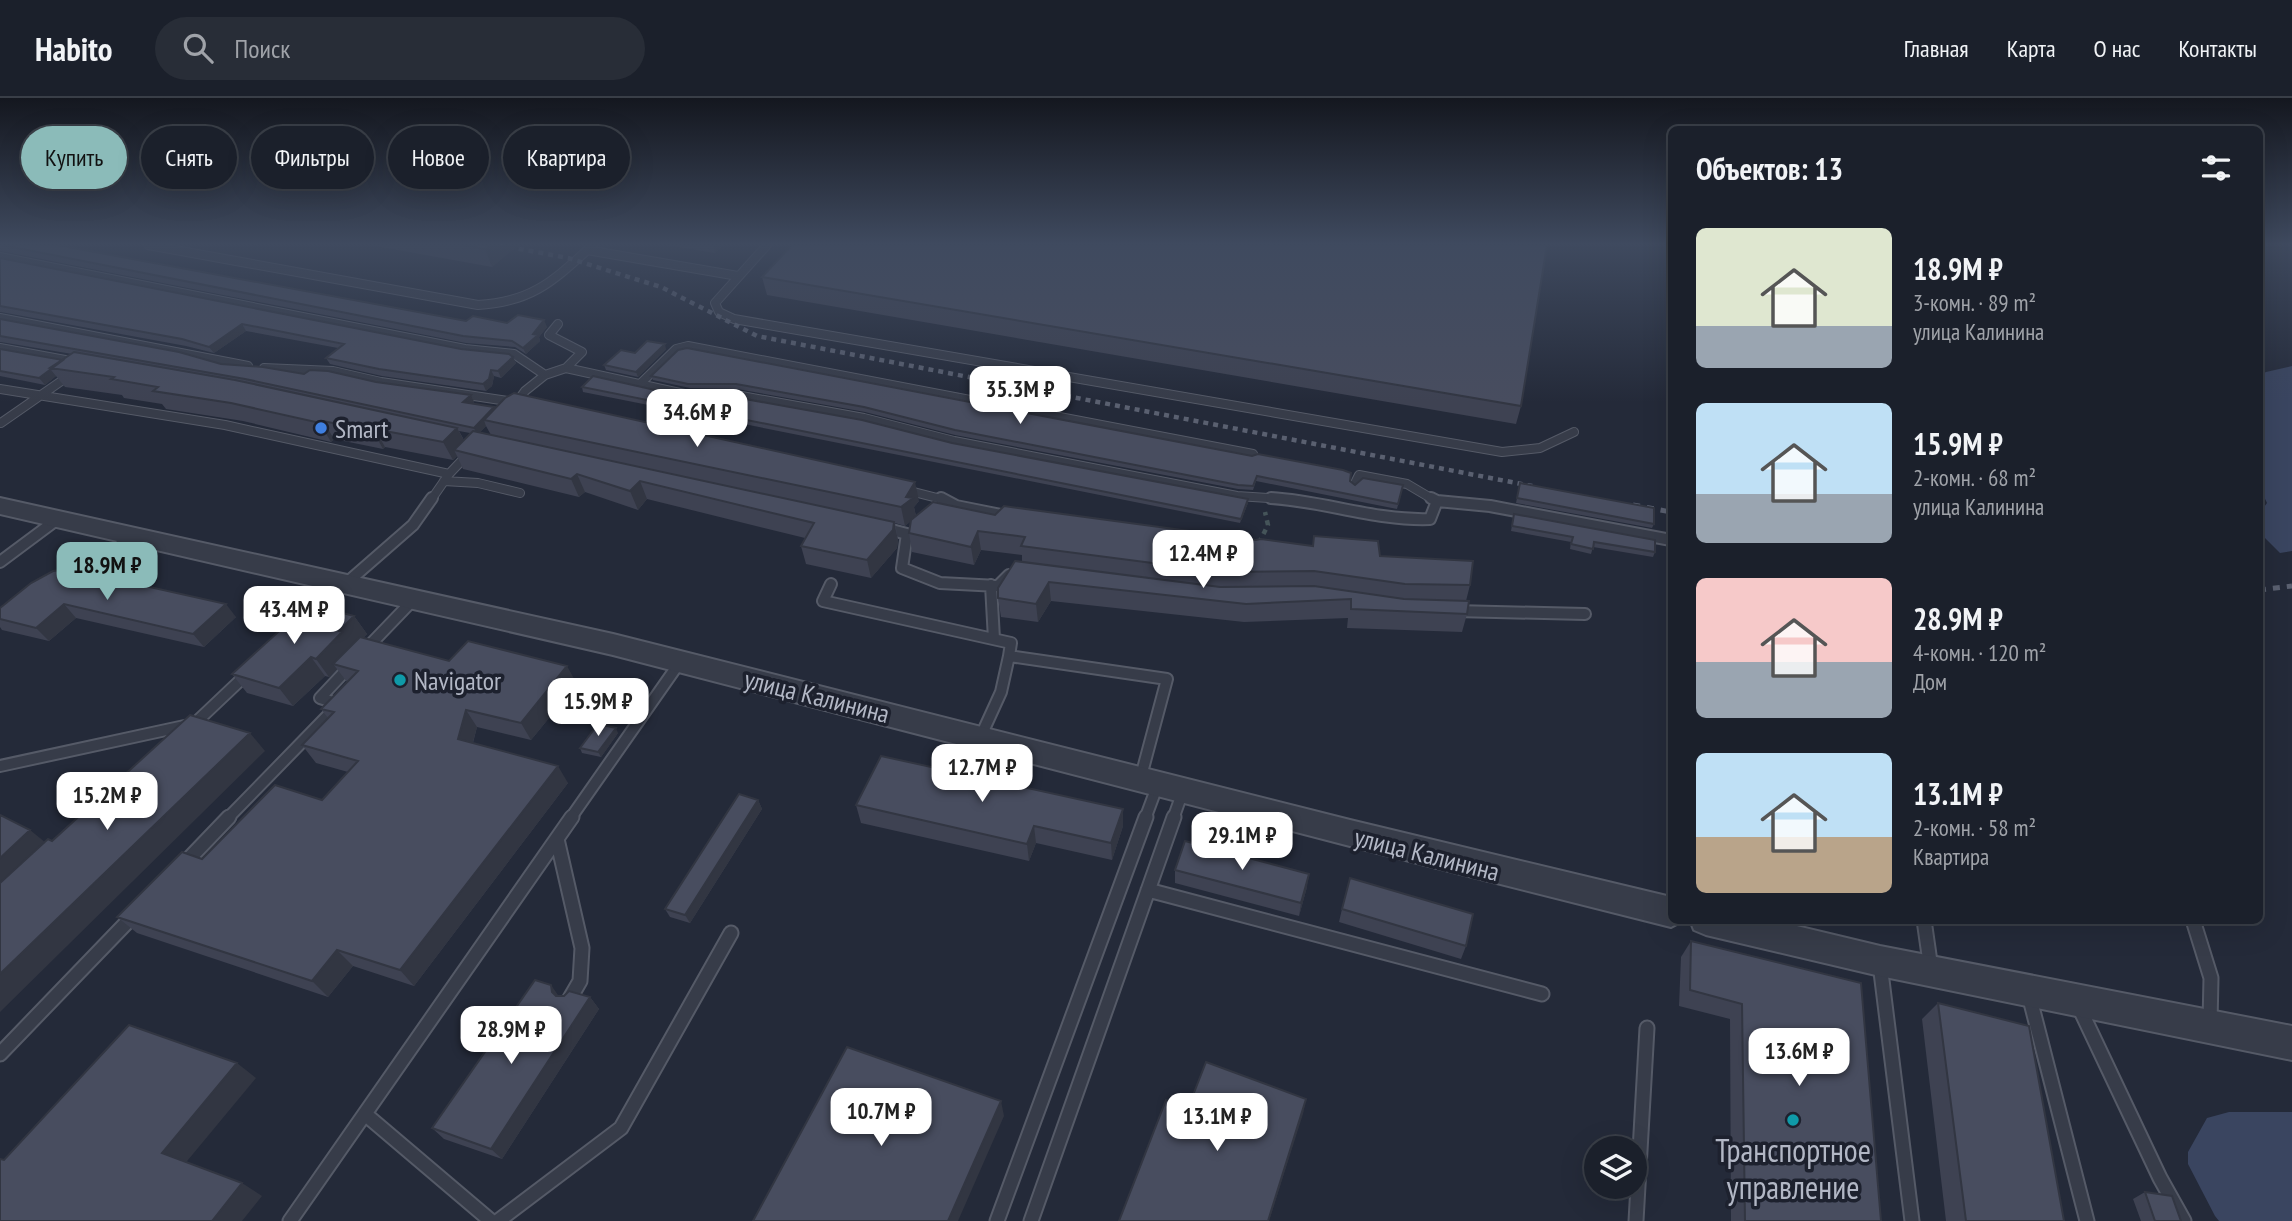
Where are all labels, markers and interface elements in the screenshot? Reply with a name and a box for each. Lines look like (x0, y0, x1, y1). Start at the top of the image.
search box (155, 17, 645, 80)
text: Habito (35, 27, 113, 70)
icon: search (179, 29, 217, 67)
text: Поиск (235, 32, 290, 65)
text: Главная (1904, 33, 1969, 64)
text: Карта (2007, 33, 2056, 64)
text: О нас (2094, 33, 2140, 64)
text: Контакты (2178, 33, 2257, 64)
chip: Купить (21, 126, 127, 189)
chip: Снять (141, 126, 237, 189)
chip: Фильтры (251, 126, 374, 189)
chip: Новое (388, 126, 489, 189)
chip: Квартира (503, 126, 630, 189)
text: Объектов: 13 (1696, 149, 1843, 188)
icon: filters (2197, 149, 2235, 187)
text: 18.9M ₽ (1913, 249, 2003, 288)
icon: home (1752, 256, 1836, 340)
text: 3-комн. · 89 m² (1913, 288, 2036, 317)
text: улица Калинина (1913, 317, 2044, 346)
pin: 35.3M ₽ (955, 366, 1085, 426)
text: 35.3M ₽ (986, 374, 1054, 403)
pin: 34.6M ₽ (632, 390, 762, 449)
text: 34.6M ₽ (663, 397, 731, 426)
place label: Smart (335, 412, 388, 445)
marker: Smart (313, 420, 329, 436)
text: 15.9M ₽ (1913, 424, 2003, 463)
icon: home (1752, 431, 1836, 515)
text: 2-комн. · 68 m² (1913, 463, 2036, 492)
text: улица Калинина (1913, 492, 2044, 521)
pin: 12.4M ₽ (1138, 531, 1268, 590)
text: 12.4M ₽ (1169, 538, 1237, 567)
pin: 18.9M ₽ (42, 542, 172, 602)
text: 18.9M ₽ (73, 550, 141, 579)
pin: 43.4M ₽ (229, 587, 359, 646)
text: 43.4M ₽ (260, 594, 328, 623)
text: 28.9M ₽ (1913, 599, 2003, 638)
icon: home (1752, 606, 1836, 690)
text: 4-комн. · 120 m² (1913, 638, 2046, 667)
street label: улица Калинина (741, 662, 893, 730)
place label: Navigator (414, 664, 501, 697)
text: Дом (1913, 667, 1947, 696)
marker: Navigator (392, 672, 408, 688)
pin: 15.9M ₽ (533, 678, 663, 738)
text: 15.9M ₽ (564, 686, 632, 715)
pin: 12.7M ₽ (917, 744, 1047, 804)
text: 12.7M ₽ (948, 752, 1016, 781)
pin: 15.2M ₽ (42, 772, 172, 832)
text: 13.1M ₽ (1913, 774, 2003, 813)
text: 15.2M ₽ (73, 780, 141, 809)
icon: home (1752, 781, 1836, 865)
pin: 29.1M ₽ (1177, 812, 1307, 872)
text: 2-комн. · 58 m² (1913, 813, 2036, 842)
text: 29.1M ₽ (1208, 820, 1276, 849)
street label: улица Калинина (1351, 820, 1503, 888)
text: Квартира (1913, 842, 1989, 871)
pin: 28.9M ₽ (446, 1006, 576, 1066)
text: 28.9M ₽ (477, 1014, 545, 1043)
pin: 13.6M ₽ (1734, 1028, 1864, 1088)
text: 13.6M ₽ (1765, 1036, 1833, 1065)
pin: 10.7M ₽ (816, 1088, 946, 1148)
pin: 13.1M ₽ (1152, 1094, 1282, 1153)
text: 10.7M ₽ (847, 1096, 915, 1125)
text: 13.1M ₽ (1183, 1101, 1251, 1130)
marker: Транспортное управление (1785, 1112, 1801, 1128)
place label: Транспортное управление (1715, 1129, 1871, 1208)
map controls (1584, 1136, 1647, 1199)
button: layers (1584, 1136, 1647, 1199)

